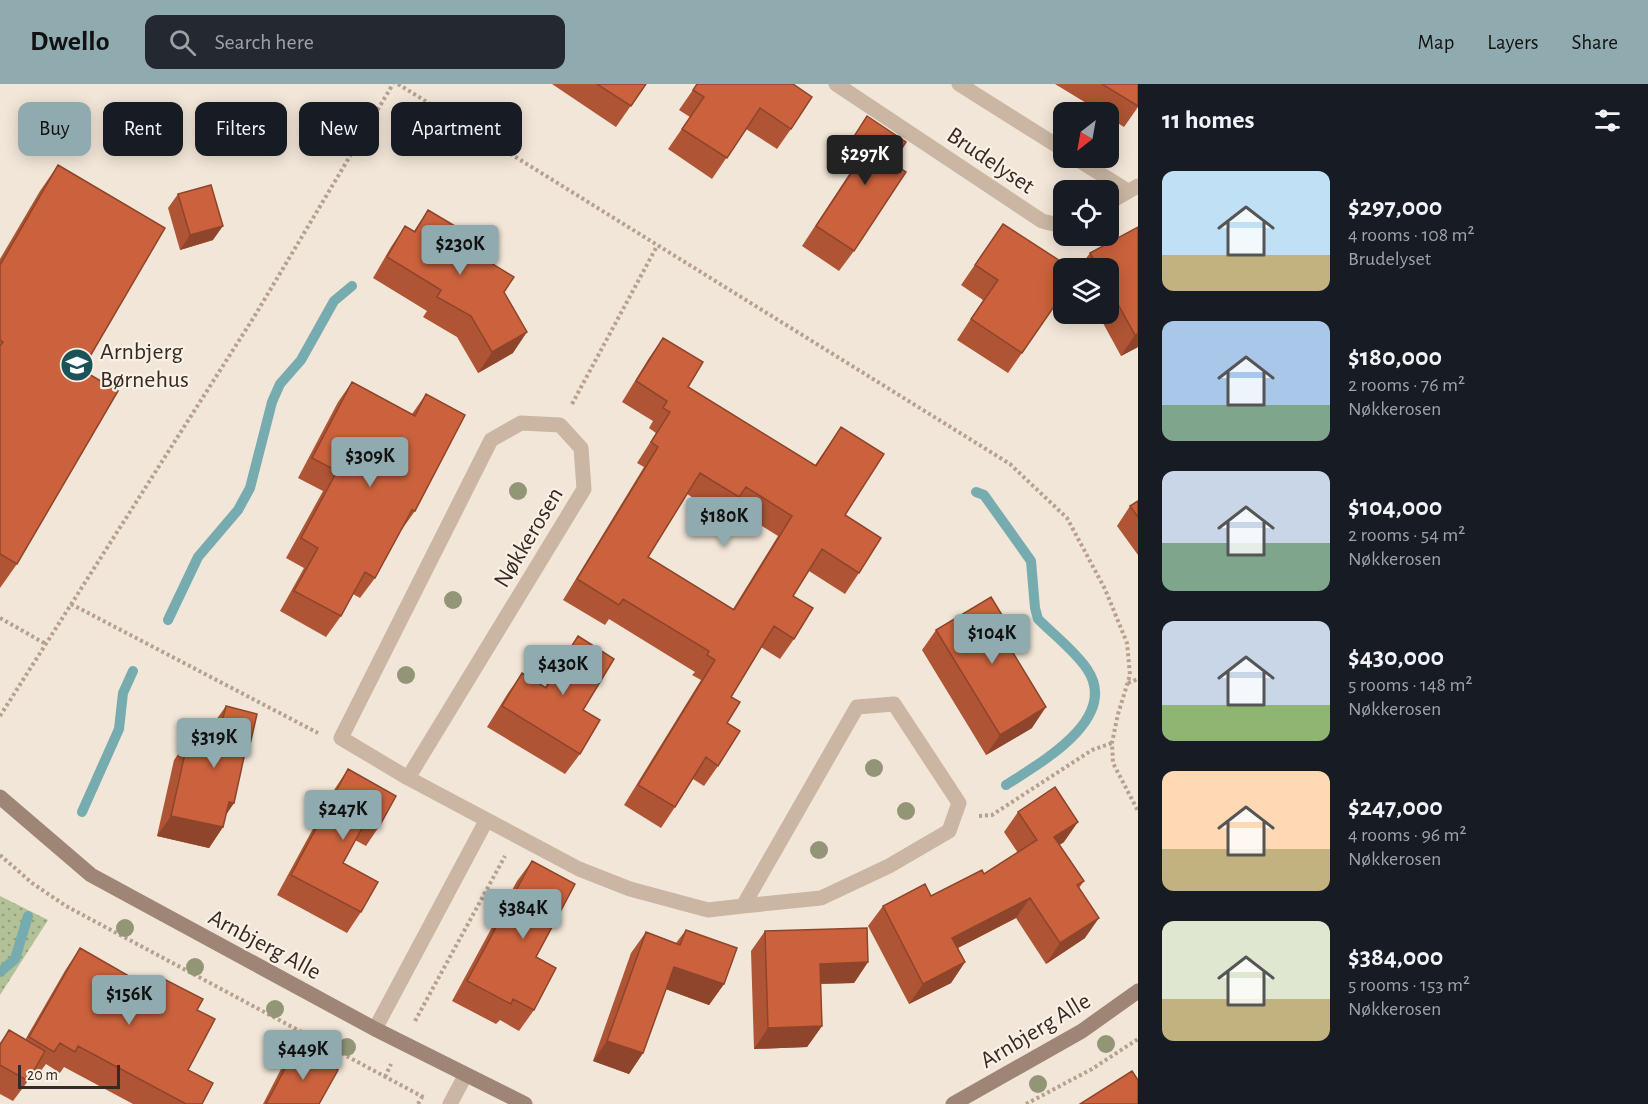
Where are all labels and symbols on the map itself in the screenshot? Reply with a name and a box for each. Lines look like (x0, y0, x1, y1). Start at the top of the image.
north arrow (1053, 102, 1119, 168)
street label: Brudelyset (942, 123, 1039, 199)
pin: $297K (823, 135, 907, 186)
pin: $230K (418, 225, 502, 276)
place label: Arnbjerg Børnehus (100, 340, 189, 392)
school or university icon: Arnbjerg Børnehus (59, 347, 95, 383)
pin: $309K (328, 437, 412, 488)
street label: Nøkkerosen (490, 483, 568, 592)
pin: $180K (682, 497, 766, 548)
pin: $104K (950, 614, 1034, 665)
pin: $430K (521, 645, 605, 696)
pin: $319K (172, 718, 256, 769)
pin: $247K (301, 790, 385, 841)
pin: $384K (481, 889, 565, 940)
street label: Arnbjerg Alle (204, 905, 325, 985)
pin: $156K (87, 975, 171, 1026)
street label: Arnbjerg Alle (976, 989, 1095, 1073)
pin: $449K (261, 1030, 345, 1081)
scale bar (18, 1062, 120, 1090)

